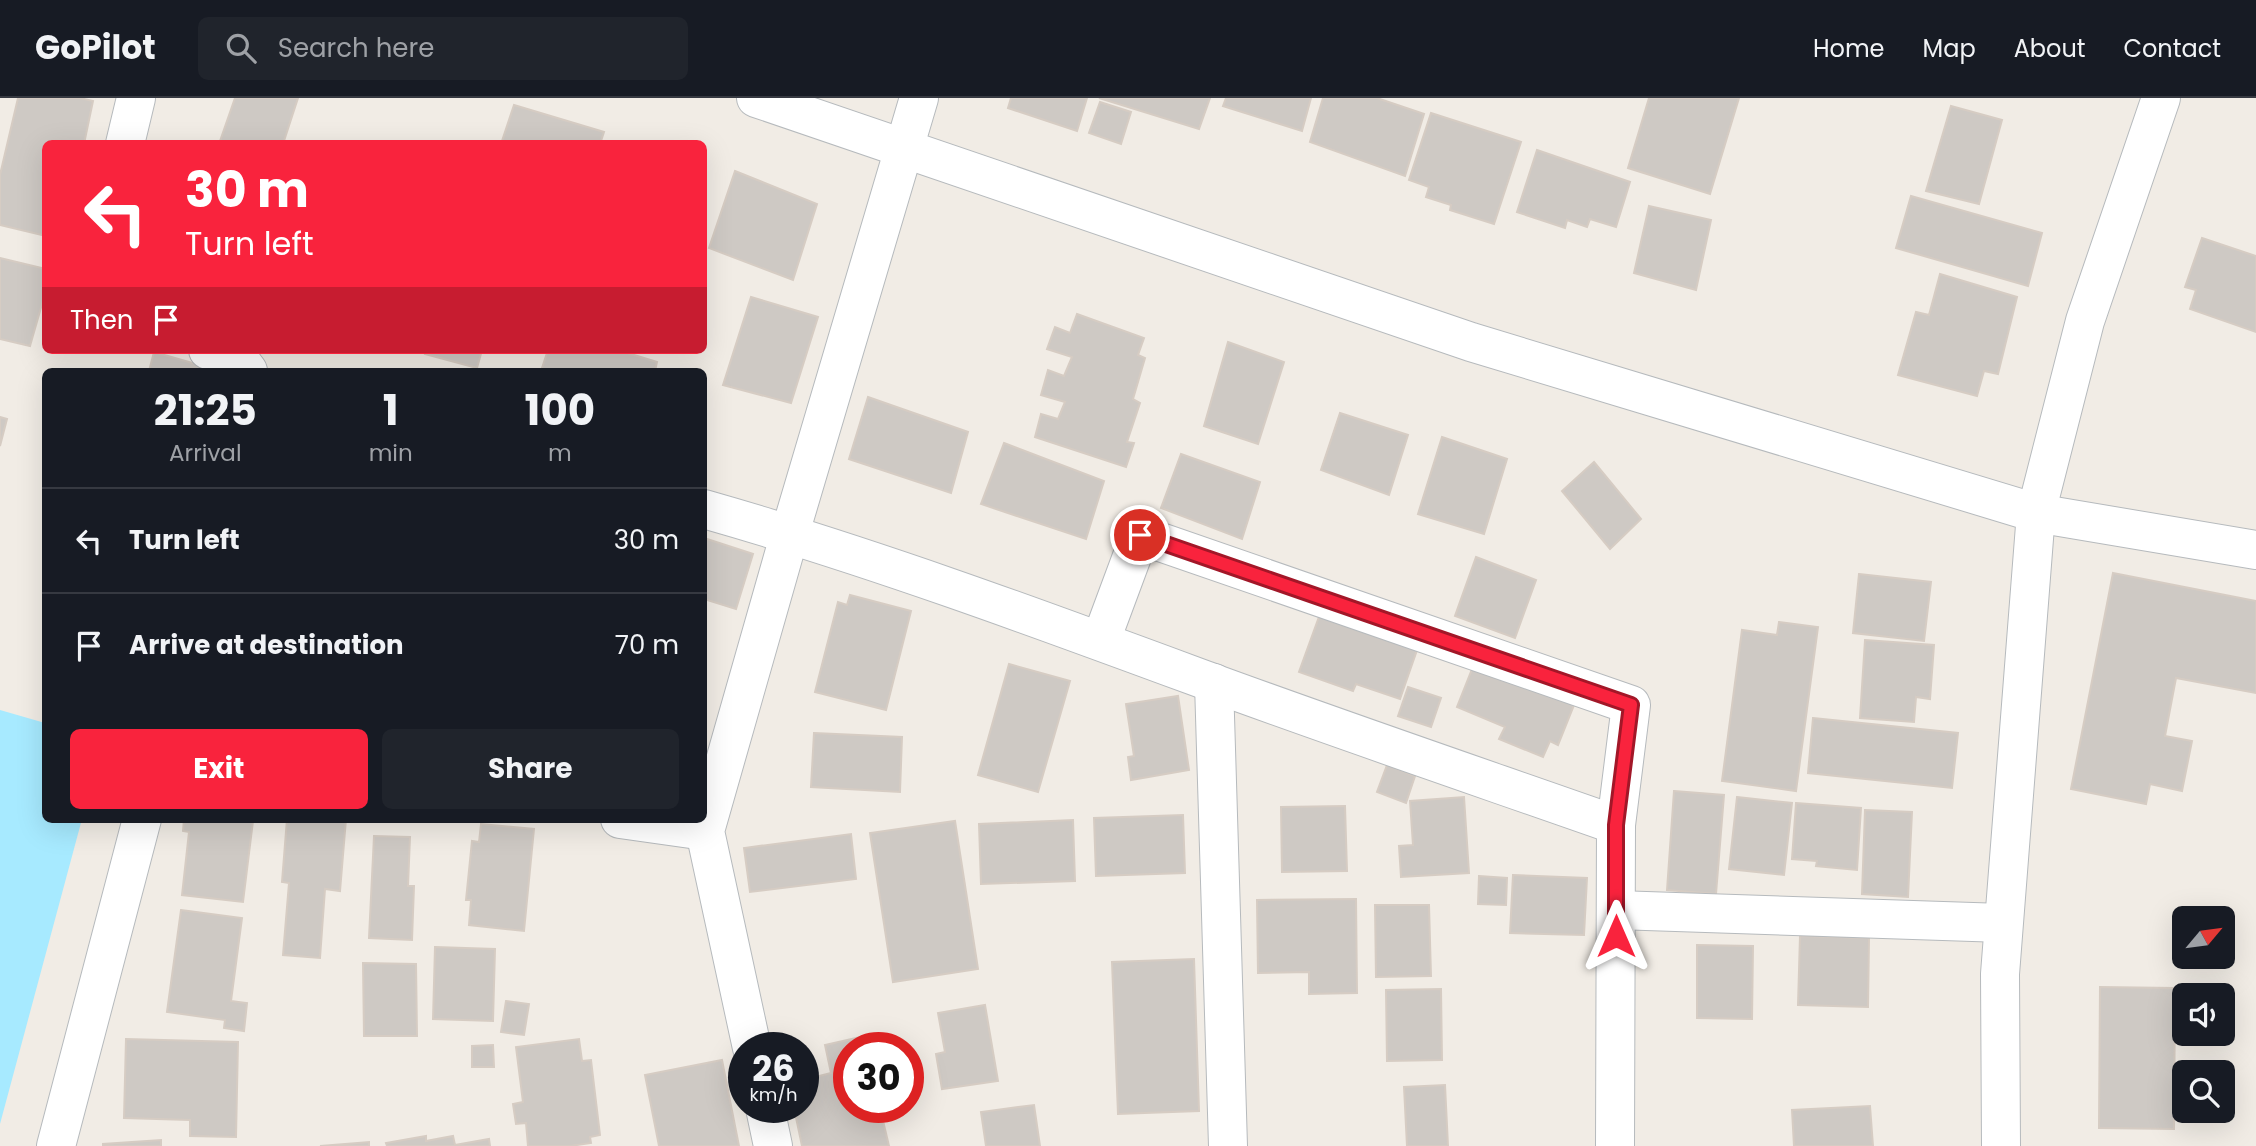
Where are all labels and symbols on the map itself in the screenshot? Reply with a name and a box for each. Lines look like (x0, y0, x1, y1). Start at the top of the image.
pin (1110, 505, 1170, 565)
position arrow (1579, 899, 1653, 973)
north arrow (2172, 906, 2235, 970)
speed limit sign: 30 (833, 1032, 924, 1123)

